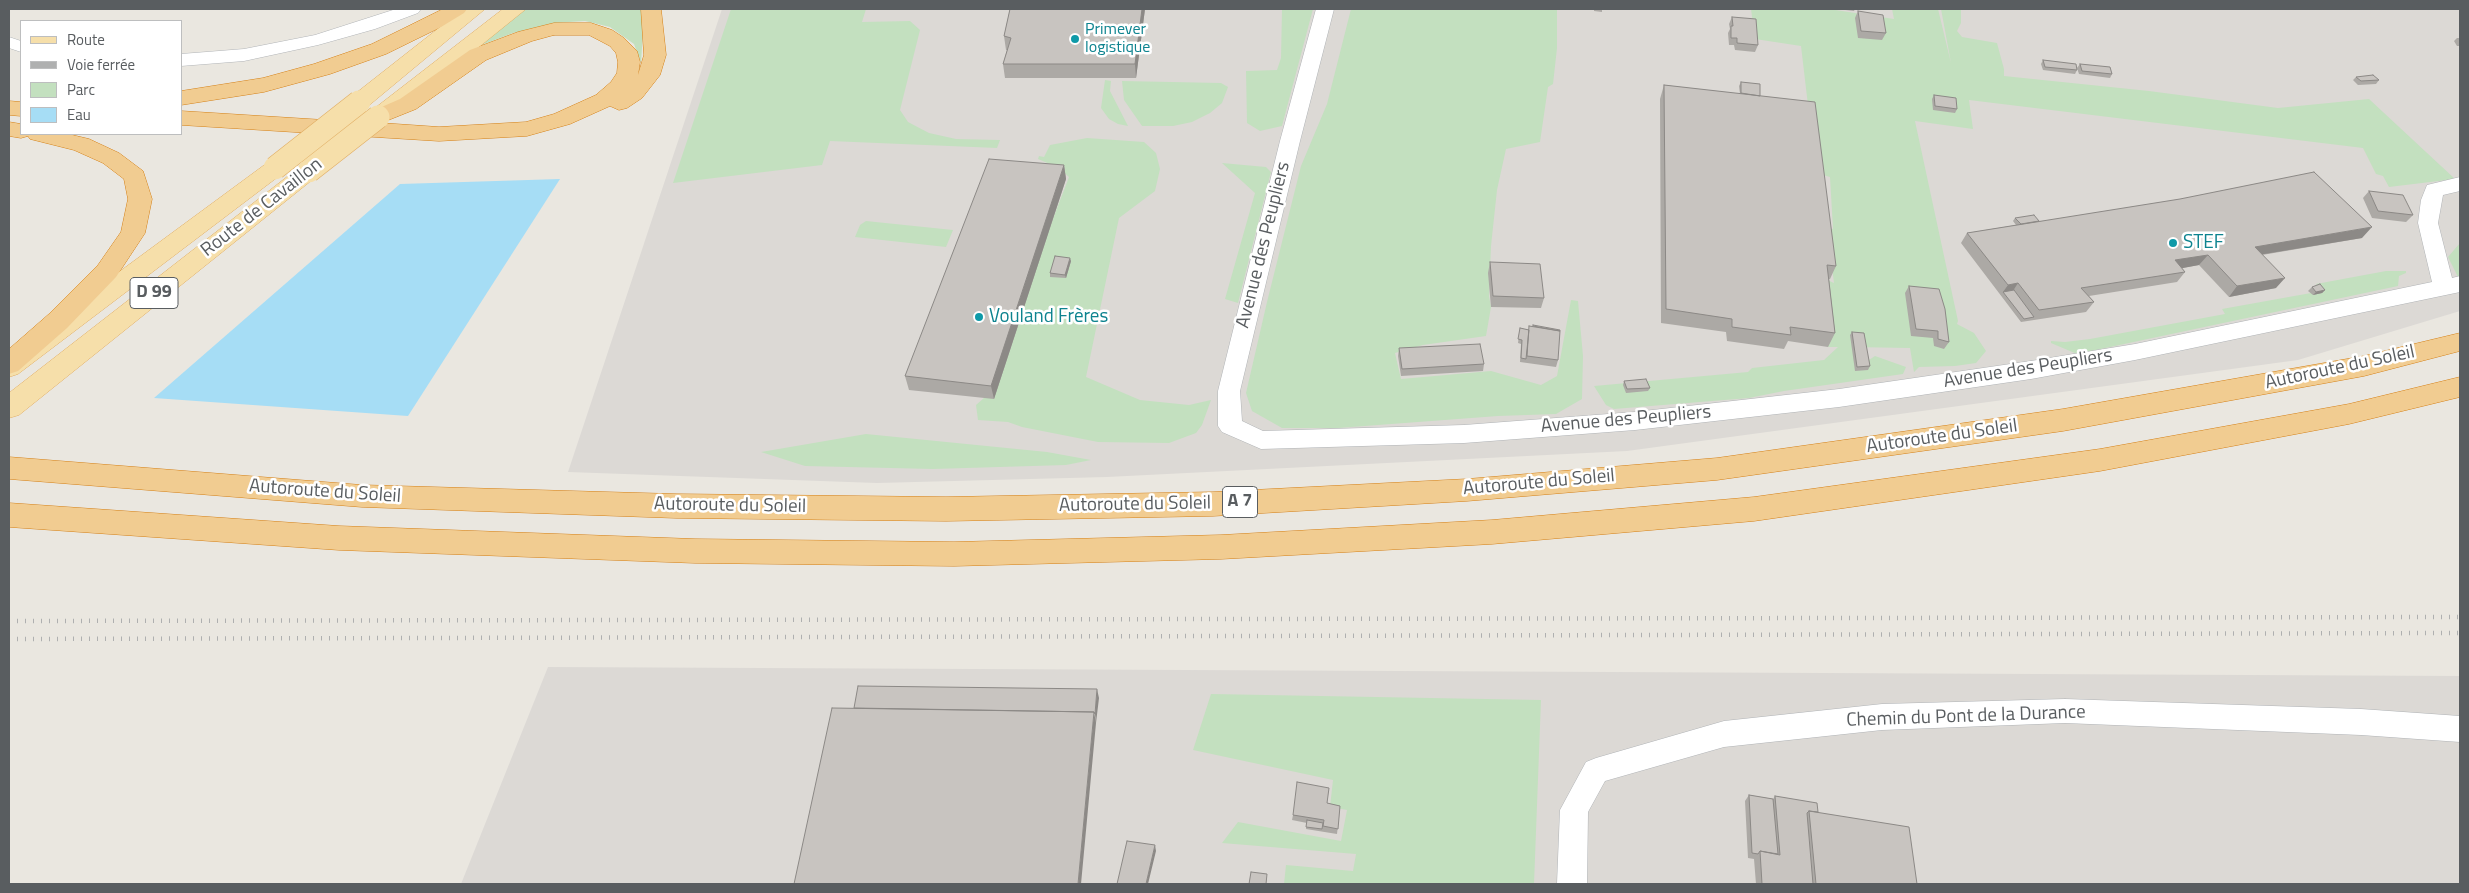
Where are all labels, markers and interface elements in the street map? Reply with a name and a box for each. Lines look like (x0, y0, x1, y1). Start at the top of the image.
legend (20, 20, 182, 135)
place label: Primever logistique (1085, 20, 1150, 58)
text: Route (67, 28, 105, 51)
marker: Primever logistique (1069, 33, 1081, 45)
text: Voie ferrée (67, 53, 135, 76)
text: Parc (67, 78, 95, 101)
text: Eau (67, 103, 91, 126)
street label: Route de Cavaillon (197, 154, 327, 262)
street label: Avenue des Peupliers (1232, 159, 1296, 331)
place label: STEF (2183, 232, 2224, 254)
marker: STEF (2167, 237, 2179, 249)
road number: D 99 (130, 278, 178, 308)
place label: Vouland Frères (989, 306, 1108, 328)
marker: Vouland Frères (973, 311, 985, 323)
street label: Autoroute du Soleil (2263, 341, 2417, 395)
street label: Avenue des Peupliers (1942, 344, 2114, 394)
street label: Avenue des Peupliers (1540, 401, 1712, 439)
street label: Autoroute du Soleil (1865, 415, 2019, 459)
street label: Autoroute du Soleil (1462, 465, 1616, 501)
street label: Autoroute du Soleil (248, 475, 402, 509)
road number: A 7 (1222, 487, 1258, 518)
street label: Autoroute du Soleil (1059, 492, 1211, 518)
street label: Autoroute du Soleil (654, 493, 806, 519)
street label: Chemin du Pont de la Durance (1846, 701, 2086, 733)

